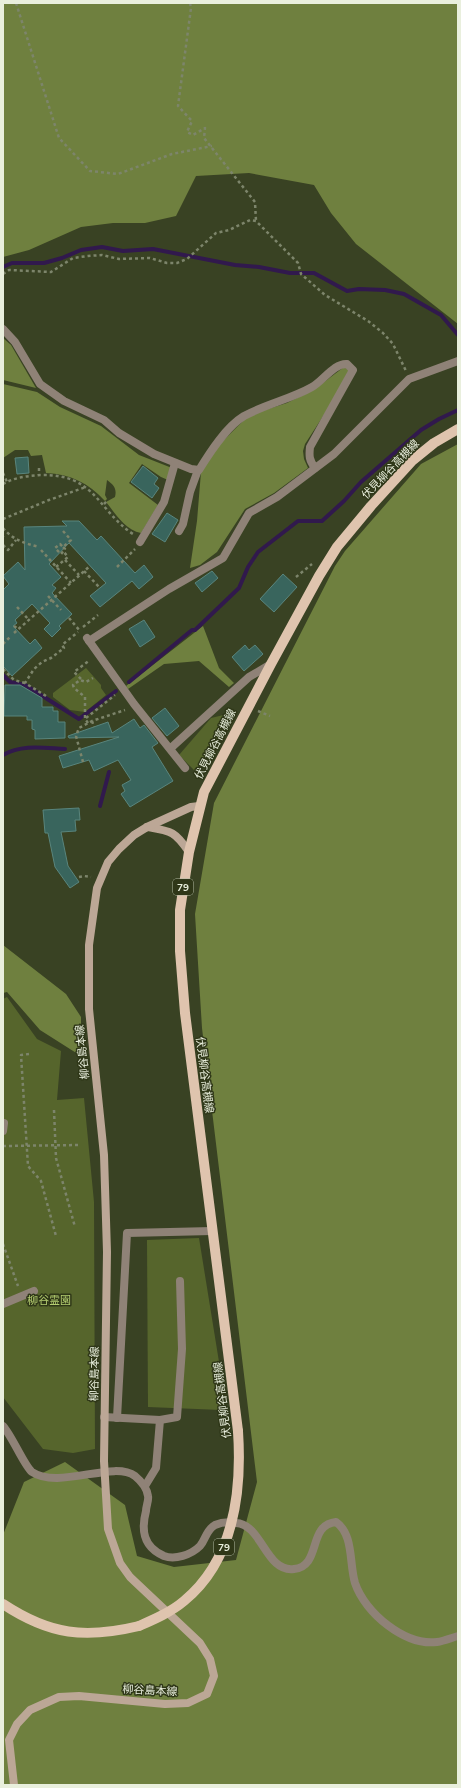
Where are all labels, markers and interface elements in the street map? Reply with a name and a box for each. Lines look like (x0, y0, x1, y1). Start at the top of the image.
street label: 伏見柳谷高槻線 (358, 436, 422, 502)
street label: 伏見柳谷高槻線 (191, 707, 240, 782)
road number: 79 (173, 879, 193, 895)
street label: 柳谷島本線 (72, 1024, 93, 1080)
street label: 伏見柳谷高槻線 (192, 1036, 217, 1114)
park label: 柳谷霊園 (27, 1293, 71, 1308)
street label: 柳谷島本線 (87, 1346, 102, 1402)
street label: 伏見柳谷高槻線 (210, 1361, 235, 1439)
road number: 79 (214, 1539, 234, 1555)
street label: 柳谷島本線 (122, 1682, 178, 1699)

